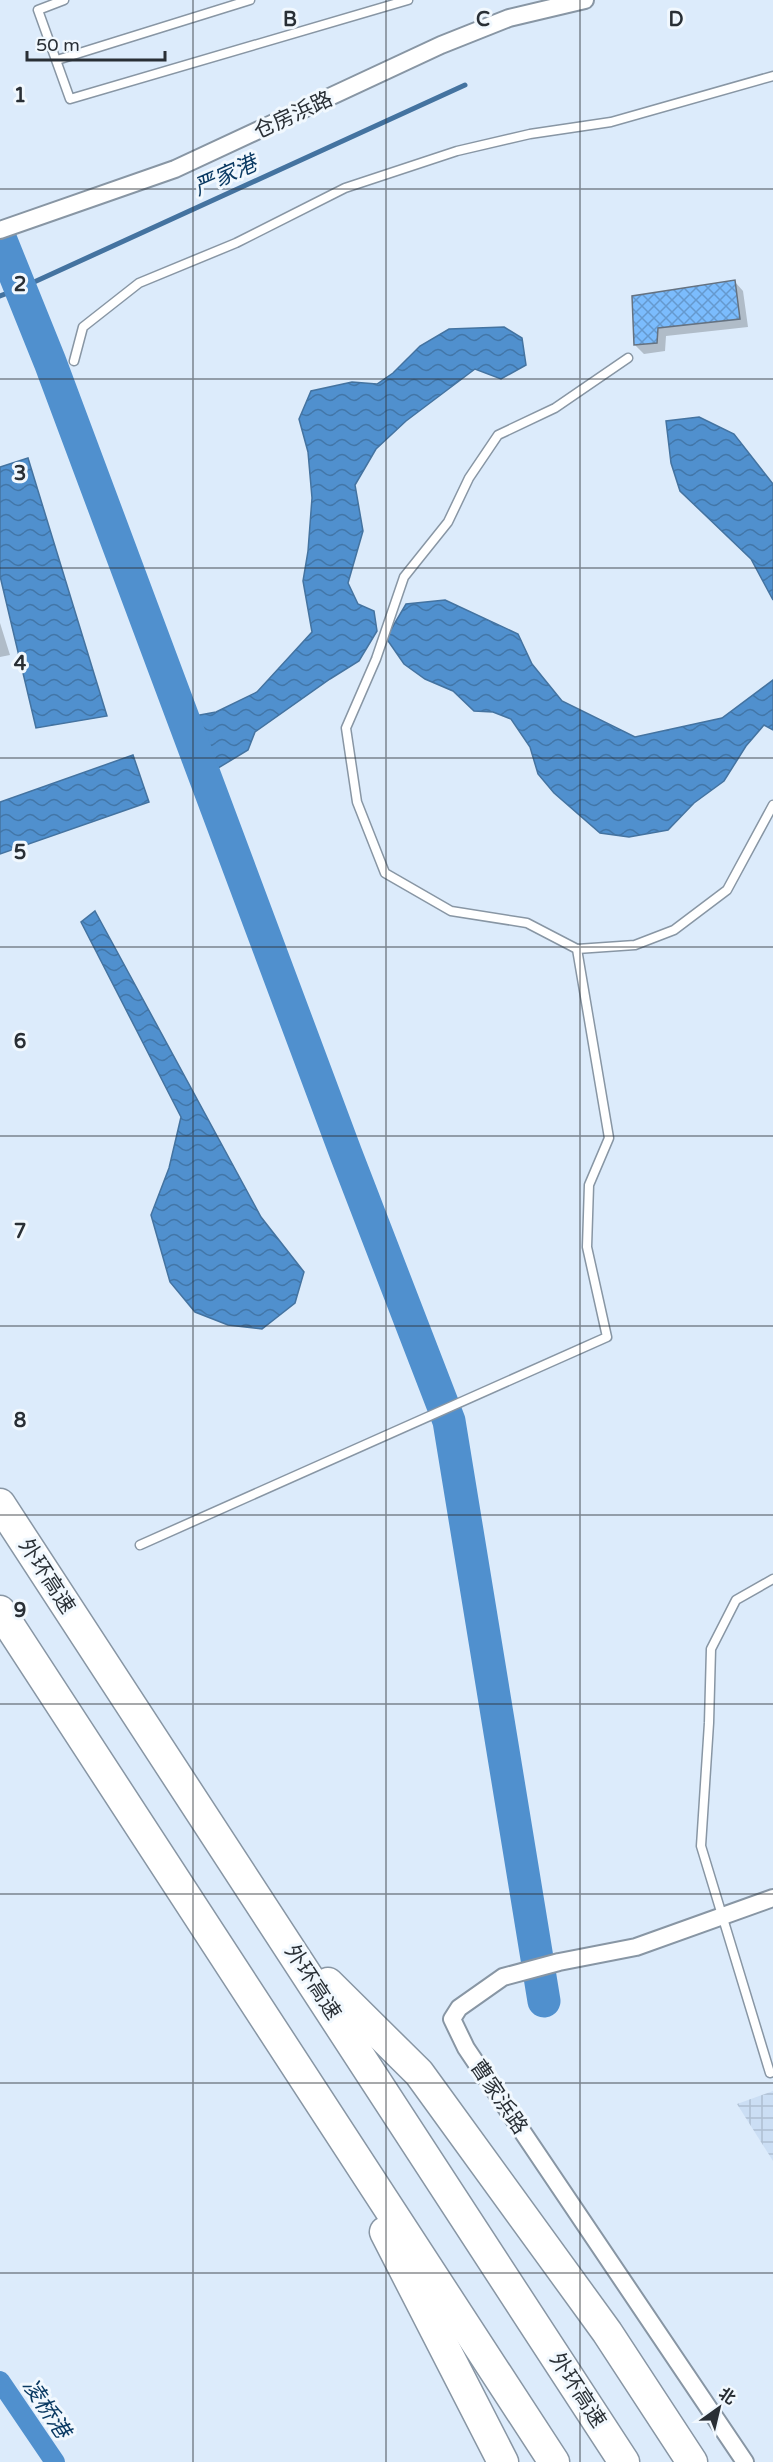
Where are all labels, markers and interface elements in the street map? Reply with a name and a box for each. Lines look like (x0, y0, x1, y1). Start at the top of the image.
text: B (283, 8, 297, 32)
text: C (476, 8, 490, 32)
text: D (668, 8, 684, 32)
scale bar (27, 24, 165, 62)
text: 50 m (36, 34, 80, 56)
text: 1 (14, 84, 26, 108)
street label: 仓房浜路 (250, 86, 337, 145)
water label: 严家港 (190, 149, 264, 201)
text: 2 (14, 273, 26, 297)
text: 3 (14, 462, 26, 486)
text: 4 (14, 652, 27, 676)
text: 5 (14, 841, 26, 865)
text: 6 (14, 1030, 26, 1054)
text: 7 (14, 1220, 26, 1244)
text: 8 (14, 1409, 26, 1433)
street label: 外环高速 (13, 1534, 80, 1618)
text: 9 (14, 1599, 26, 1623)
street label: 外环高速 (279, 1940, 346, 2024)
street label: 曹家浜路 (465, 2055, 532, 2139)
street label: 外环高速 (544, 2348, 611, 2432)
water label: 凌桥港 (17, 2374, 77, 2446)
north arrow (689, 2378, 749, 2438)
text: 北 (715, 2384, 739, 2409)

